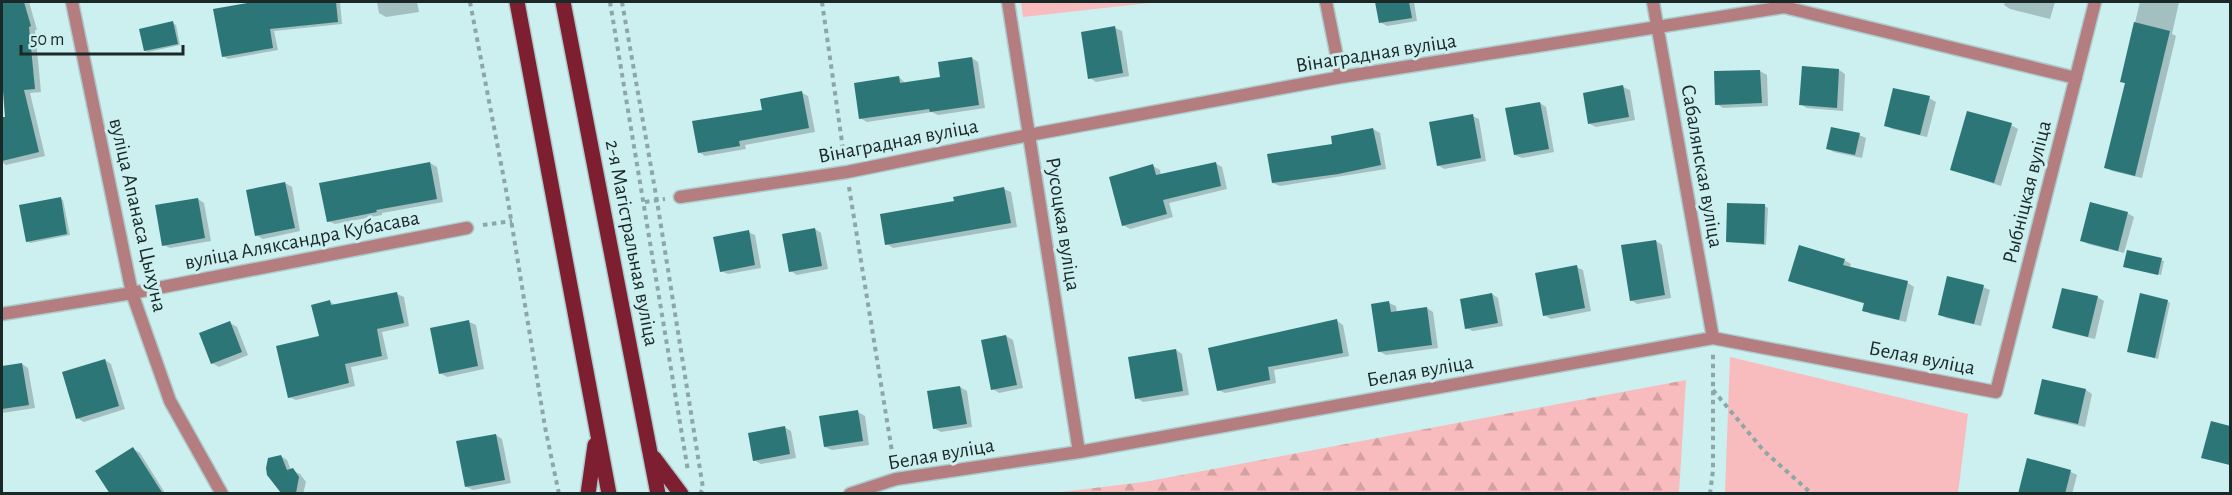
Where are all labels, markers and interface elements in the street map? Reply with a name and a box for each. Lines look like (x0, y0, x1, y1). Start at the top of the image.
scale bar (21, 18, 183, 56)
street label: Вінаградная вуліца (1294, 30, 1458, 76)
text: 50 m (30, 31, 64, 49)
street label: Сабалянская вуліца (1677, 83, 1727, 250)
street label: Вінаградная вуліца (816, 115, 980, 167)
street label: вуліца Апанаса Цыхуна (105, 116, 171, 314)
street label: Рыбніцкая вуліца (1999, 118, 2055, 266)
street label: 2-я Магістральная вуліца (602, 138, 662, 348)
street label: Русоцкая вуліца (1042, 156, 1084, 293)
street label: вуліца Аляксандра Кубасава (183, 207, 422, 273)
street label: Белая вуліца (1867, 337, 1977, 379)
street label: Белая вуліца (1365, 351, 1475, 391)
street label: Белая вуліца (886, 434, 996, 474)

